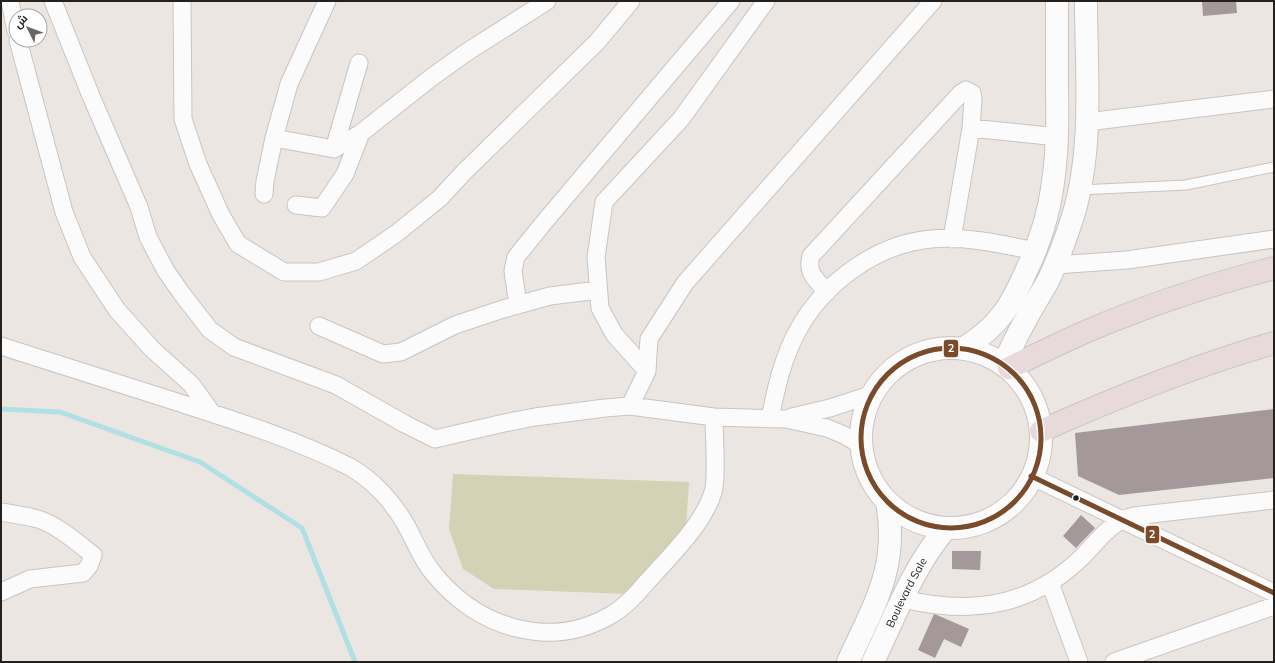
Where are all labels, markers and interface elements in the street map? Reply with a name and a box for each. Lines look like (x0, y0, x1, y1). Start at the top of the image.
north arrow (8, 8, 48, 48)
text: ش (11, 11, 30, 31)
line badge: 2 (943, 339, 959, 358)
text: 2 (948, 341, 955, 355)
unlabelled marker (1071, 493, 1081, 503)
line badge: 2 (1145, 525, 1160, 544)
text: 2 (1149, 527, 1156, 541)
street label: Boulevard Sale (883, 555, 930, 630)

